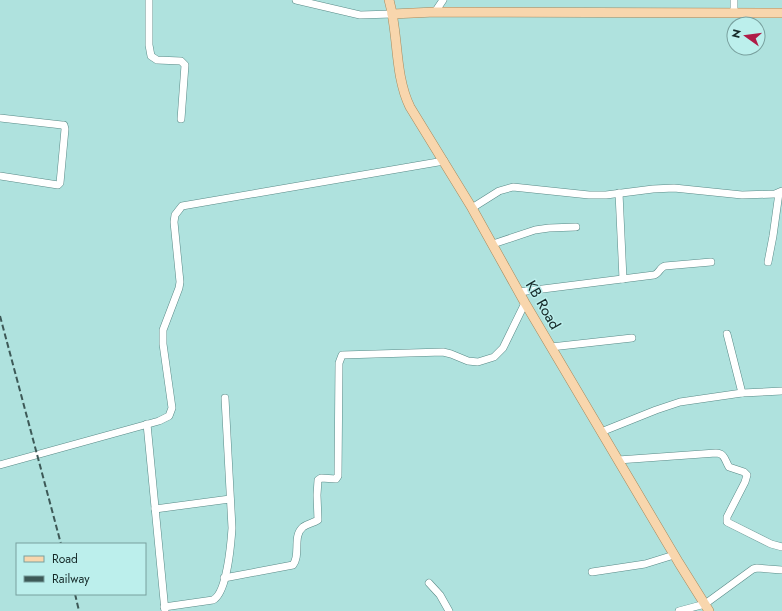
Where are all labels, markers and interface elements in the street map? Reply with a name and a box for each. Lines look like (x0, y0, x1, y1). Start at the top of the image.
north arrow (726, 16, 766, 56)
text: N (727, 27, 745, 40)
street label: KB Road (520, 276, 566, 334)
legend (16, 543, 146, 595)
text: Road (52, 550, 78, 568)
text: Railway (52, 570, 90, 588)

